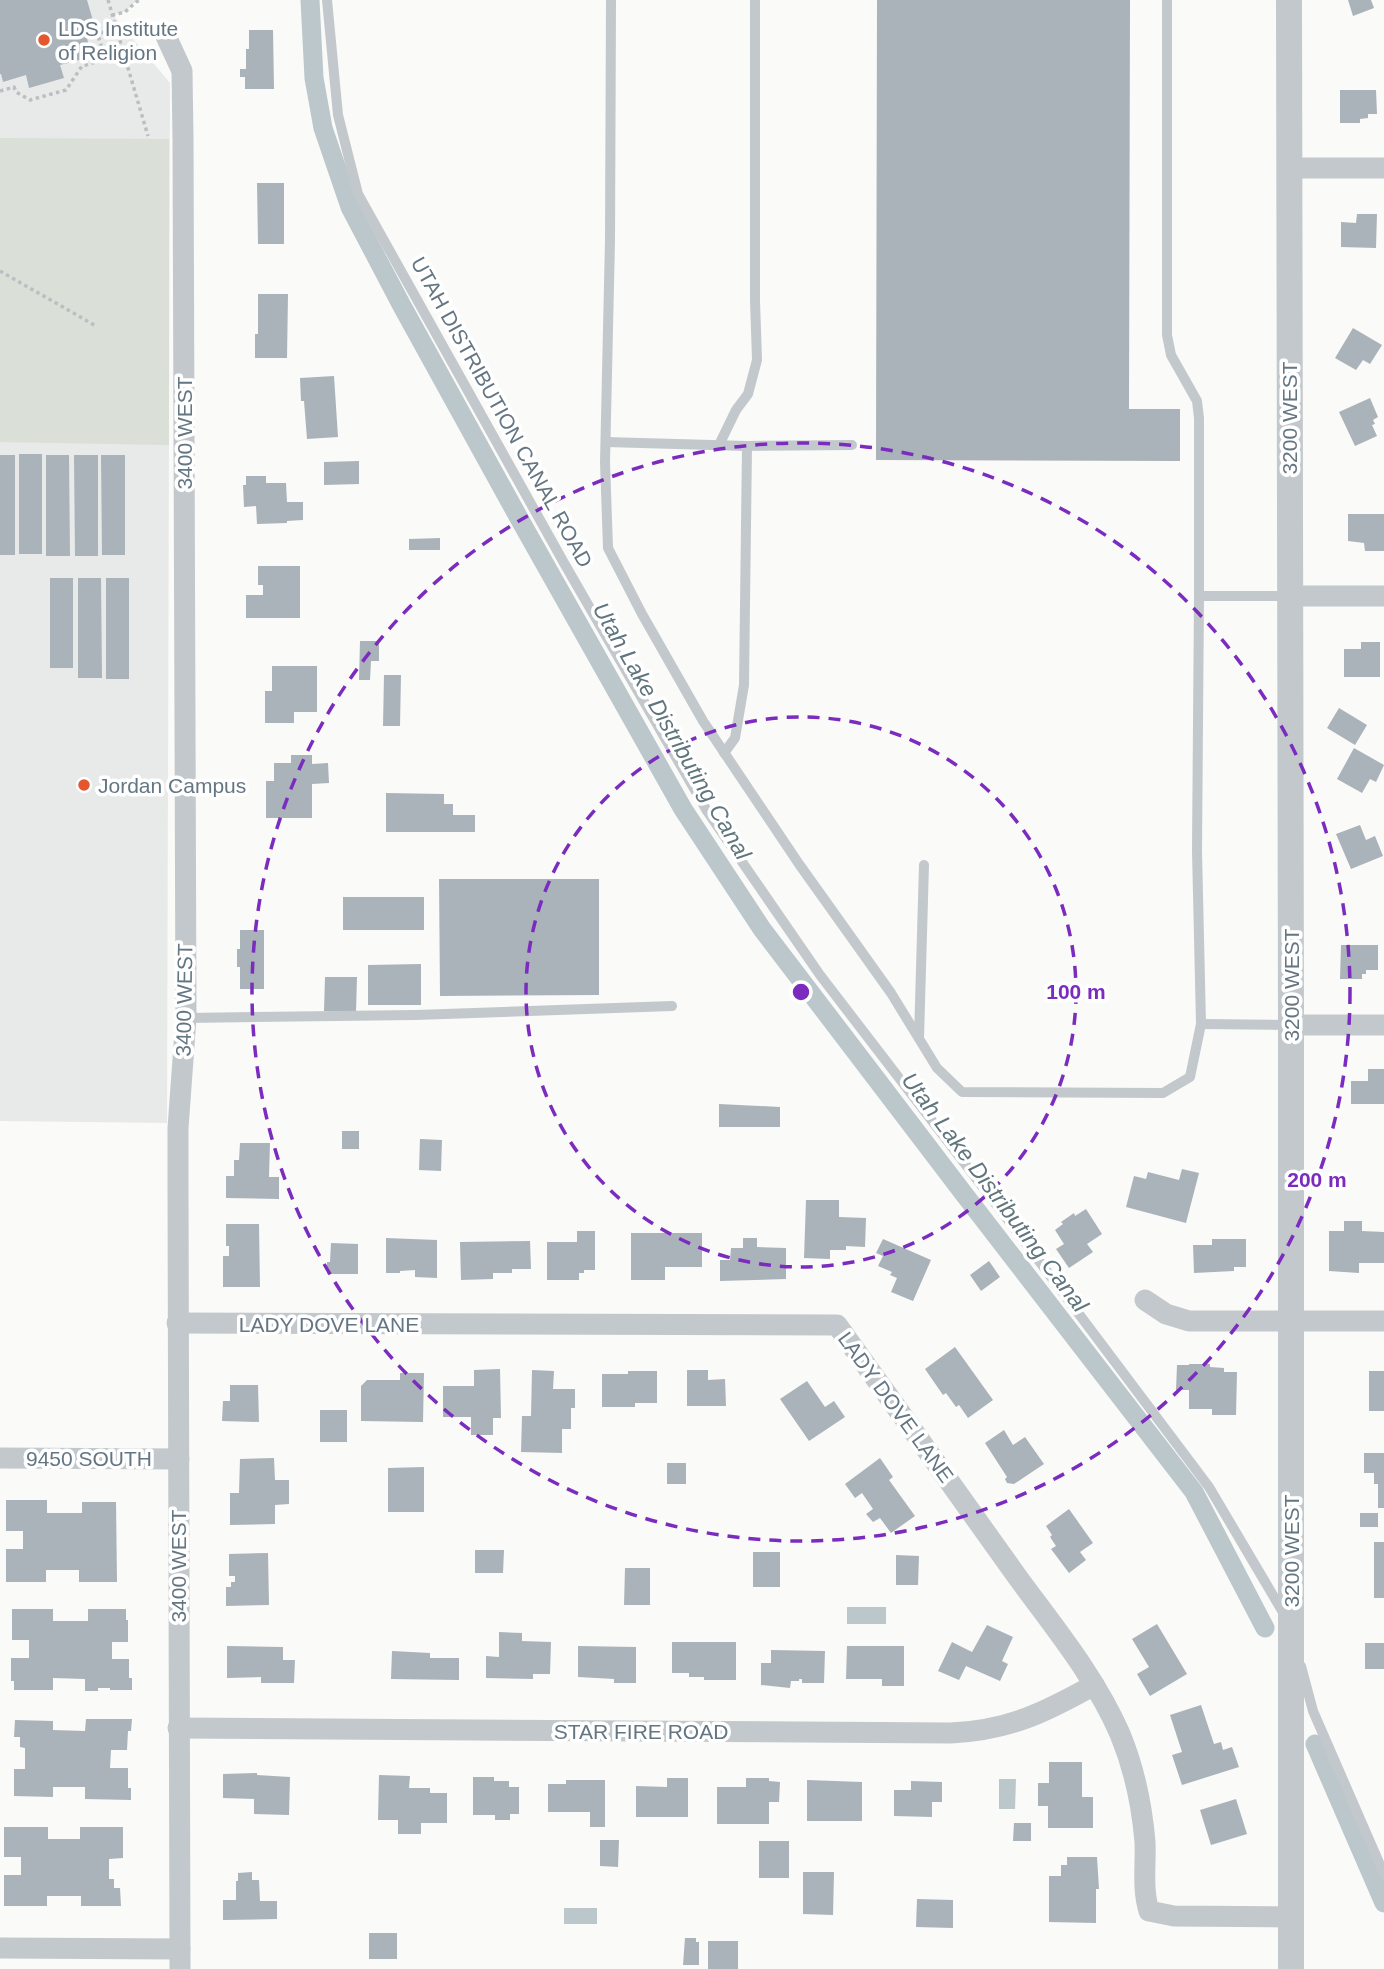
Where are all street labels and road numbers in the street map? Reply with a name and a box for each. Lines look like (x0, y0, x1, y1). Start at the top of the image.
street label: UTAH DISTRIBUTION CANAL ROAD (407, 253, 597, 571)
street label: 3200 WEST (1278, 361, 1301, 475)
street label: 3400 WEST (173, 376, 196, 490)
street label: 3200 WEST (1280, 928, 1303, 1042)
street label: 3400 WEST (172, 943, 196, 1057)
street label: LADY DOVE LANE (239, 1313, 419, 1336)
street label: LADY DOVE LANE (834, 1327, 958, 1487)
street label: 9450 SOUTH (26, 1447, 152, 1470)
street label: 3200 WEST (1280, 1494, 1303, 1608)
street label: 3400 WEST (167, 1509, 190, 1623)
street label: STAR FIRE ROAD (554, 1720, 728, 1743)

